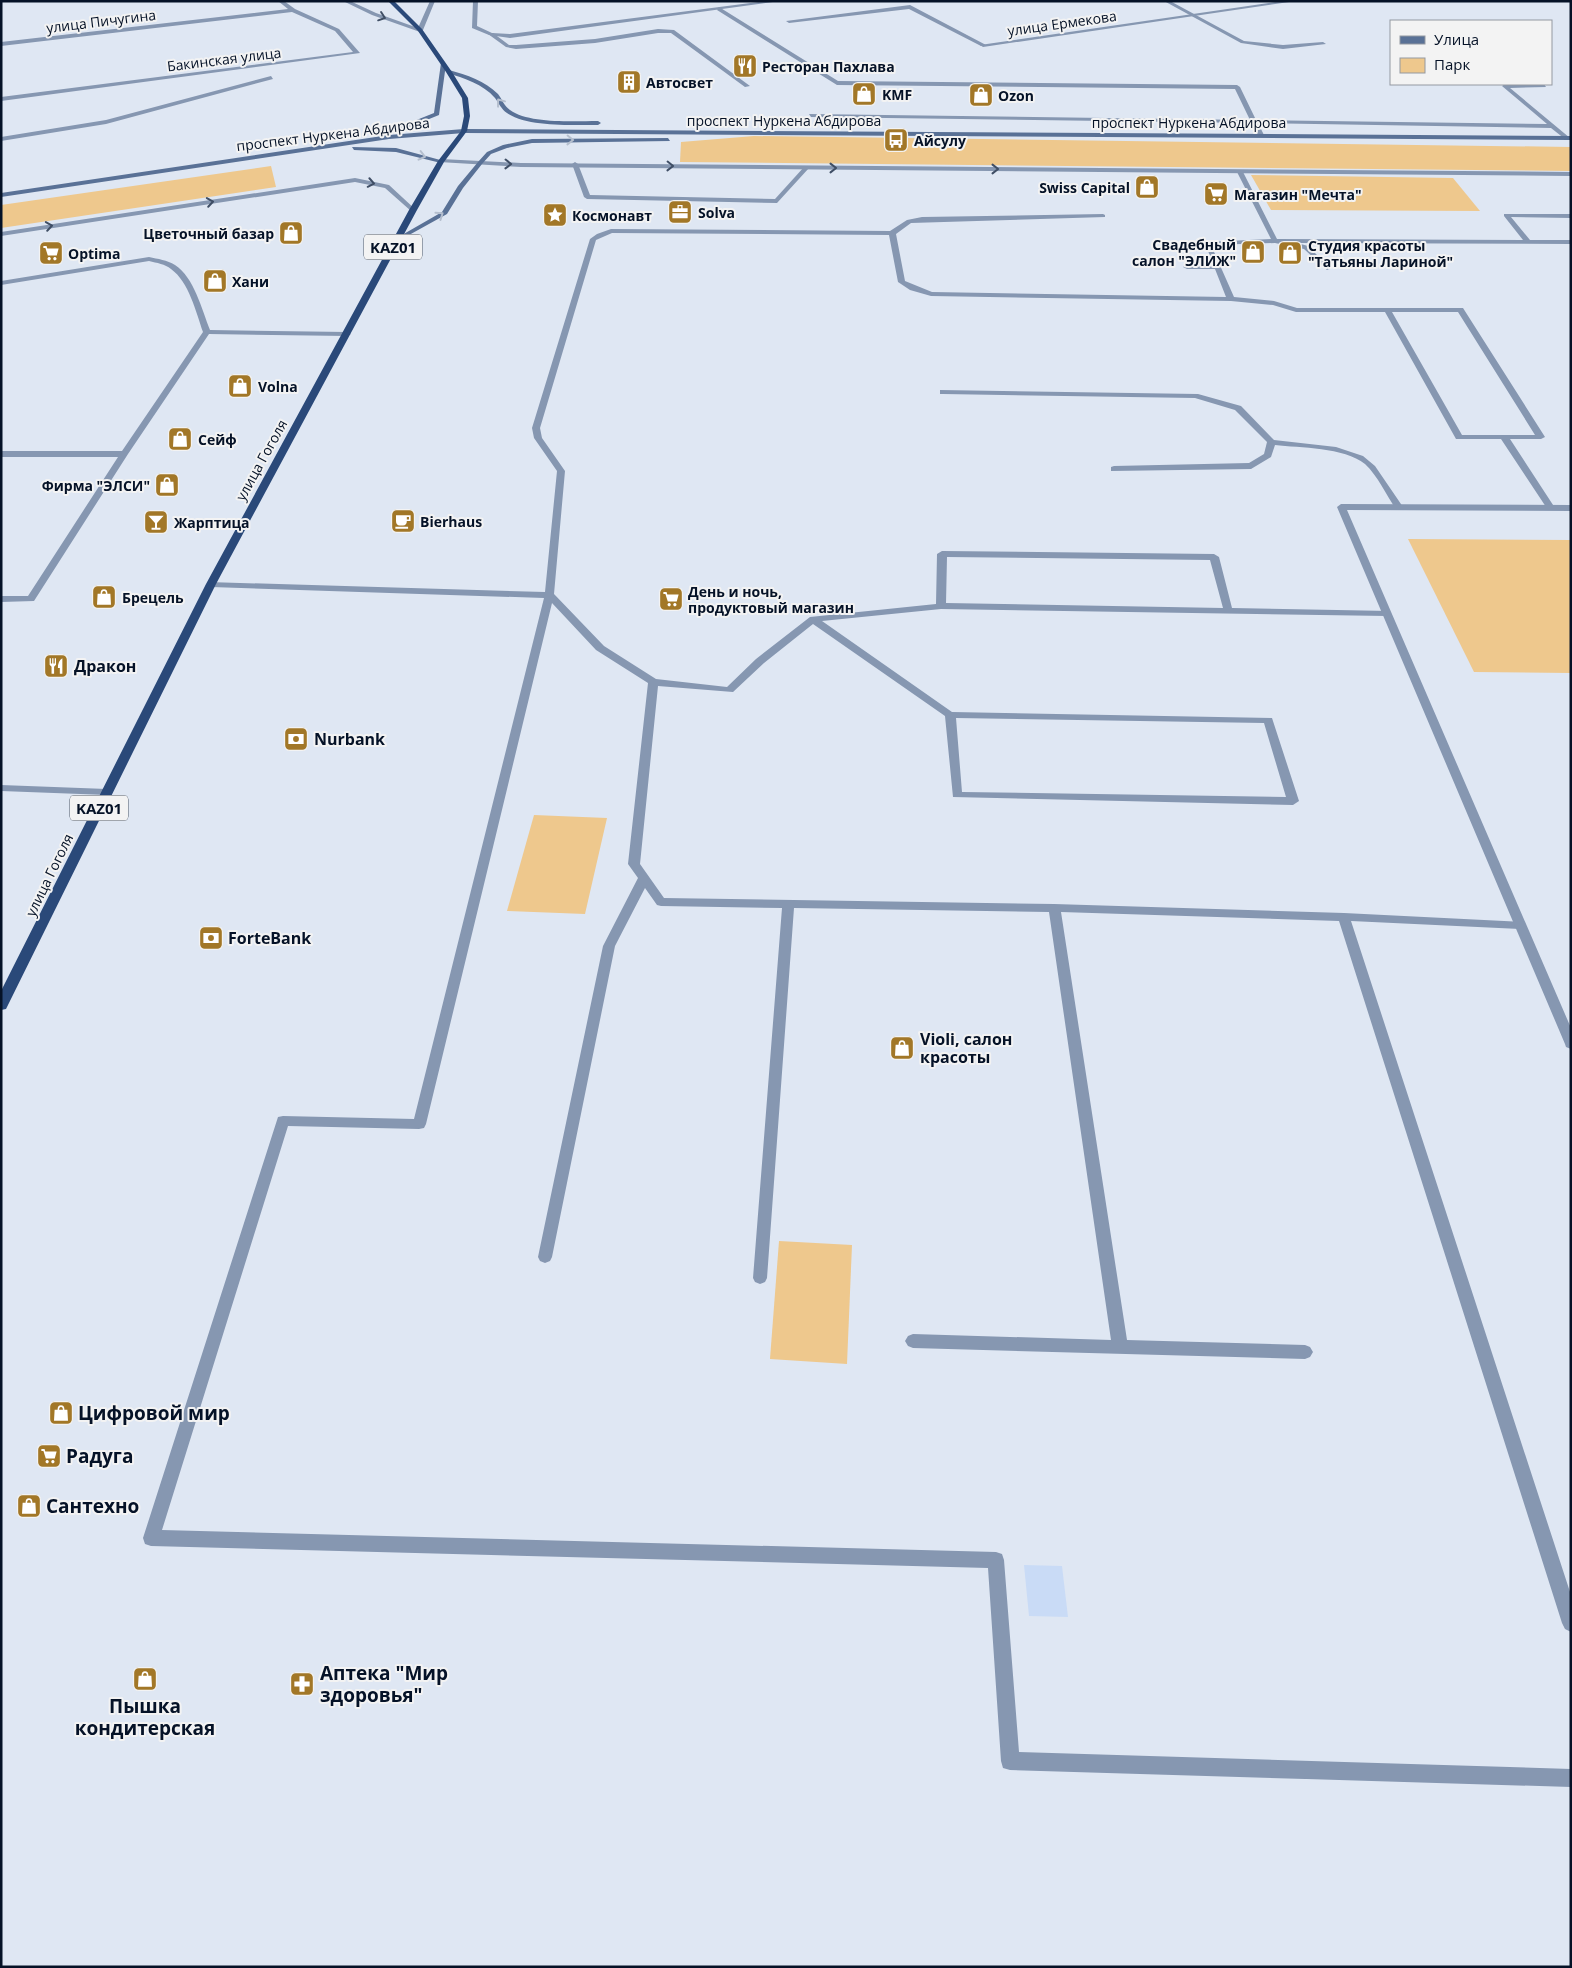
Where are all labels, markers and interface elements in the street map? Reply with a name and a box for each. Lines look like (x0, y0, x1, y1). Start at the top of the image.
street label: улица Пичугина (45, 5, 157, 37)
street label: улица Ермекова (1006, 6, 1118, 40)
one-way arrow (377, 11, 386, 21)
legend (1390, 20, 1552, 85)
text: Улица (1434, 29, 1479, 49)
street label: Бакинская улица (166, 43, 282, 75)
restaurant icon: Ресторан Пахлава (732, 53, 758, 79)
text: Парк (1434, 54, 1470, 74)
place label: Ресторан Пахлава (762, 57, 895, 76)
building icon: Автосвет (616, 69, 642, 95)
place label: Автосвет (646, 73, 713, 92)
shop icon: KMF (851, 81, 877, 107)
shop icon: Ozon (968, 82, 994, 108)
place label: KMF (882, 85, 912, 104)
place label: Ozon (998, 86, 1034, 105)
one-way arrow (497, 99, 505, 108)
street label: проспект Нуркена Абдирова (687, 111, 881, 130)
street label: проспект Нуркена Абдирова (235, 113, 431, 155)
street label: проспект Нуркена Абдирова (1092, 113, 1286, 132)
bus stop icon: Айсулу (883, 127, 909, 153)
place label: Айсулу (914, 131, 966, 150)
one-way arrow (567, 135, 575, 145)
one-way arrow (418, 151, 426, 161)
one-way arrow (504, 159, 512, 169)
one-way arrow (666, 161, 674, 171)
one-way arrow (829, 163, 837, 173)
one-way arrow (991, 164, 999, 175)
shop icon: Swiss Capital (1134, 174, 1160, 200)
one-way arrow (366, 177, 375, 187)
place label: Swiss Capital (1039, 178, 1130, 197)
supermarket icon: Магазин "Мечта" (1203, 181, 1229, 207)
place label: Магазин "Мечта" (1234, 185, 1362, 204)
one-way arrow (206, 197, 214, 208)
office icon: Solva (667, 199, 693, 225)
place icon: Космонавт (542, 202, 568, 228)
place label: Solva (698, 203, 735, 222)
place label: Космонавт (572, 206, 652, 225)
one-way arrow (435, 211, 444, 221)
shop icon: Цветочный базар (278, 220, 304, 246)
one-way arrow (45, 222, 54, 232)
place label: Цветочный базар (143, 224, 274, 243)
road number: KАZ01 (364, 234, 422, 260)
place label: Свадебный салон "ЭЛИЖ" (1132, 235, 1236, 270)
place label: Студия красоты "Татьяны Лариной" (1308, 236, 1453, 271)
shop icon: Свадебный салон "ЭЛИЖ" (1240, 239, 1266, 265)
supermarket icon: Optima (38, 240, 64, 266)
shop icon: Студия красоты "Татьяны Лариной" (1277, 240, 1303, 266)
place label: Optima (68, 244, 121, 263)
shop icon: Хани (202, 268, 228, 294)
place label: Хани (232, 272, 269, 291)
shop icon: Volna (227, 373, 253, 399)
place label: Volna (258, 377, 298, 396)
street label: улица Гоголя (231, 416, 291, 504)
shop icon: Сейф (167, 426, 193, 452)
place label: Сейф (198, 430, 237, 449)
shop icon: Фирма "ЭЛСИ" (154, 472, 180, 498)
place label: Фирма "ЭЛСИ" (42, 476, 150, 495)
cafe icon: Bierhaus (390, 508, 416, 534)
bar icon: Жарптица (143, 509, 169, 535)
place label: Bierhaus (420, 512, 482, 531)
place label: Жарптица (174, 513, 250, 532)
place label: День и ночь, продуктовый магазин (688, 582, 854, 617)
shop icon: Брецель (91, 584, 117, 610)
supermarket icon: День и ночь, продуктовый магазин (658, 586, 684, 612)
place label: Брецель (122, 588, 184, 607)
restaurant icon: Дракон (43, 653, 69, 679)
place label: Дракон (74, 655, 136, 677)
bank icon: Nurbank (283, 726, 309, 752)
place label: Nurbank (314, 728, 385, 750)
road number: KАZ01 (70, 796, 128, 820)
street label: улица Гоголя (21, 830, 77, 920)
bank icon: ForteBank (198, 925, 224, 951)
place label: ForteBank (228, 927, 311, 949)
place label: Violi, салон красоты (920, 1028, 1012, 1068)
shop icon: Violi, салон красоты (889, 1035, 915, 1061)
shop icon: Цифровой мир (48, 1400, 74, 1426)
place label: Цифровой мир (78, 1400, 230, 1426)
supermarket icon: Радуга (36, 1443, 62, 1469)
place label: Радуга (66, 1443, 133, 1469)
shop icon: Сантехно (16, 1493, 42, 1519)
place label: Сантехно (46, 1493, 139, 1519)
place label: Аптека "Мир здоровья" (320, 1660, 448, 1708)
shop icon: Пышка кондитерская (132, 1666, 158, 1692)
pharmacy icon: Аптека "Мир здоровья" (289, 1671, 315, 1697)
place label: Пышка кондитерская (75, 1693, 215, 1741)

